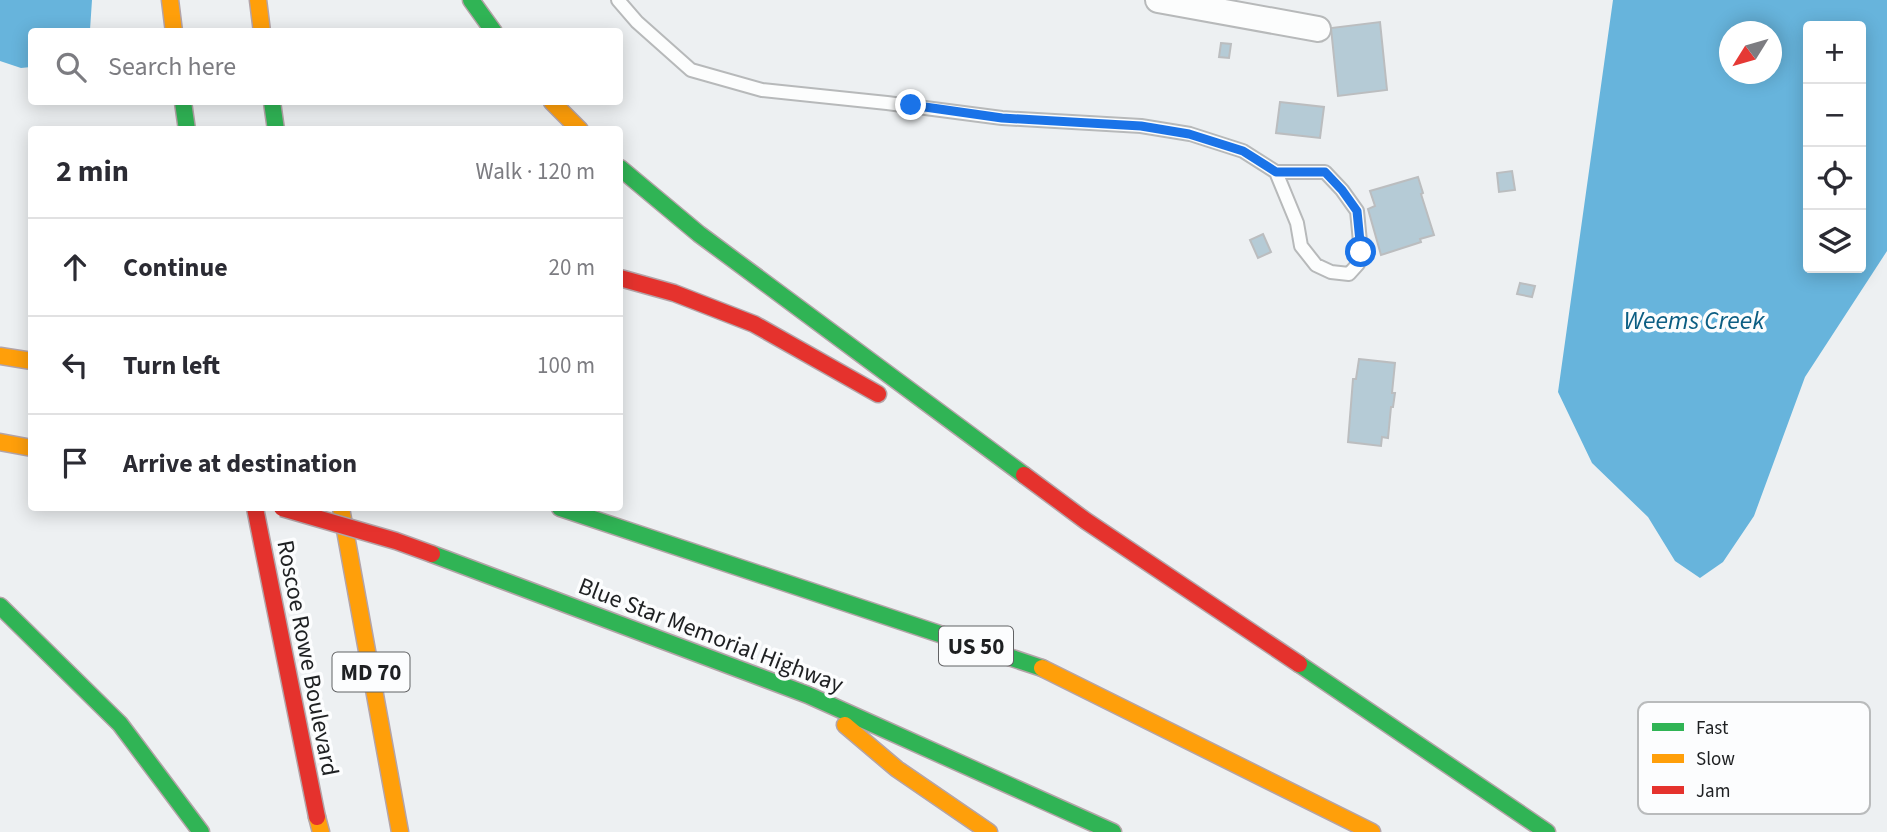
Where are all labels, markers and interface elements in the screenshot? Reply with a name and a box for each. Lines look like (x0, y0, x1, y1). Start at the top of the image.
north arrow (1719, 21, 1782, 84)
map controls (1803, 21, 1866, 273)
button: + (1803, 21, 1866, 84)
search box (28, 28, 623, 105)
icon: search (52, 48, 90, 86)
text: Search here (108, 48, 236, 85)
button: − (1803, 84, 1866, 147)
route end (895, 89, 926, 120)
button: locate (1803, 147, 1866, 210)
text: 2 min (56, 150, 129, 193)
text: Walk · 120 m (476, 155, 595, 188)
button: layers (1803, 210, 1866, 273)
route start (1345, 236, 1376, 267)
icon: ahead (56, 248, 94, 286)
text: Continue (123, 249, 228, 286)
text: 20 m (548, 251, 595, 284)
water label: Weems Creek (1623, 302, 1765, 339)
icon: left (56, 346, 94, 384)
text: Turn left (123, 347, 220, 384)
text: 100 m (537, 349, 595, 382)
icon: arrive (56, 444, 94, 482)
text: Arrive at destination (123, 445, 357, 482)
street label: Roscoe Rowe Boulevard (267, 537, 348, 779)
street label: Blue Star Memorial Highway (573, 569, 849, 702)
road number: US 50 (939, 626, 1013, 666)
road number: MD 70 (332, 652, 410, 692)
legend (1638, 702, 1870, 814)
text: Fast (1696, 715, 1729, 742)
text: Slow (1696, 746, 1735, 773)
text: Jam (1696, 778, 1730, 805)

